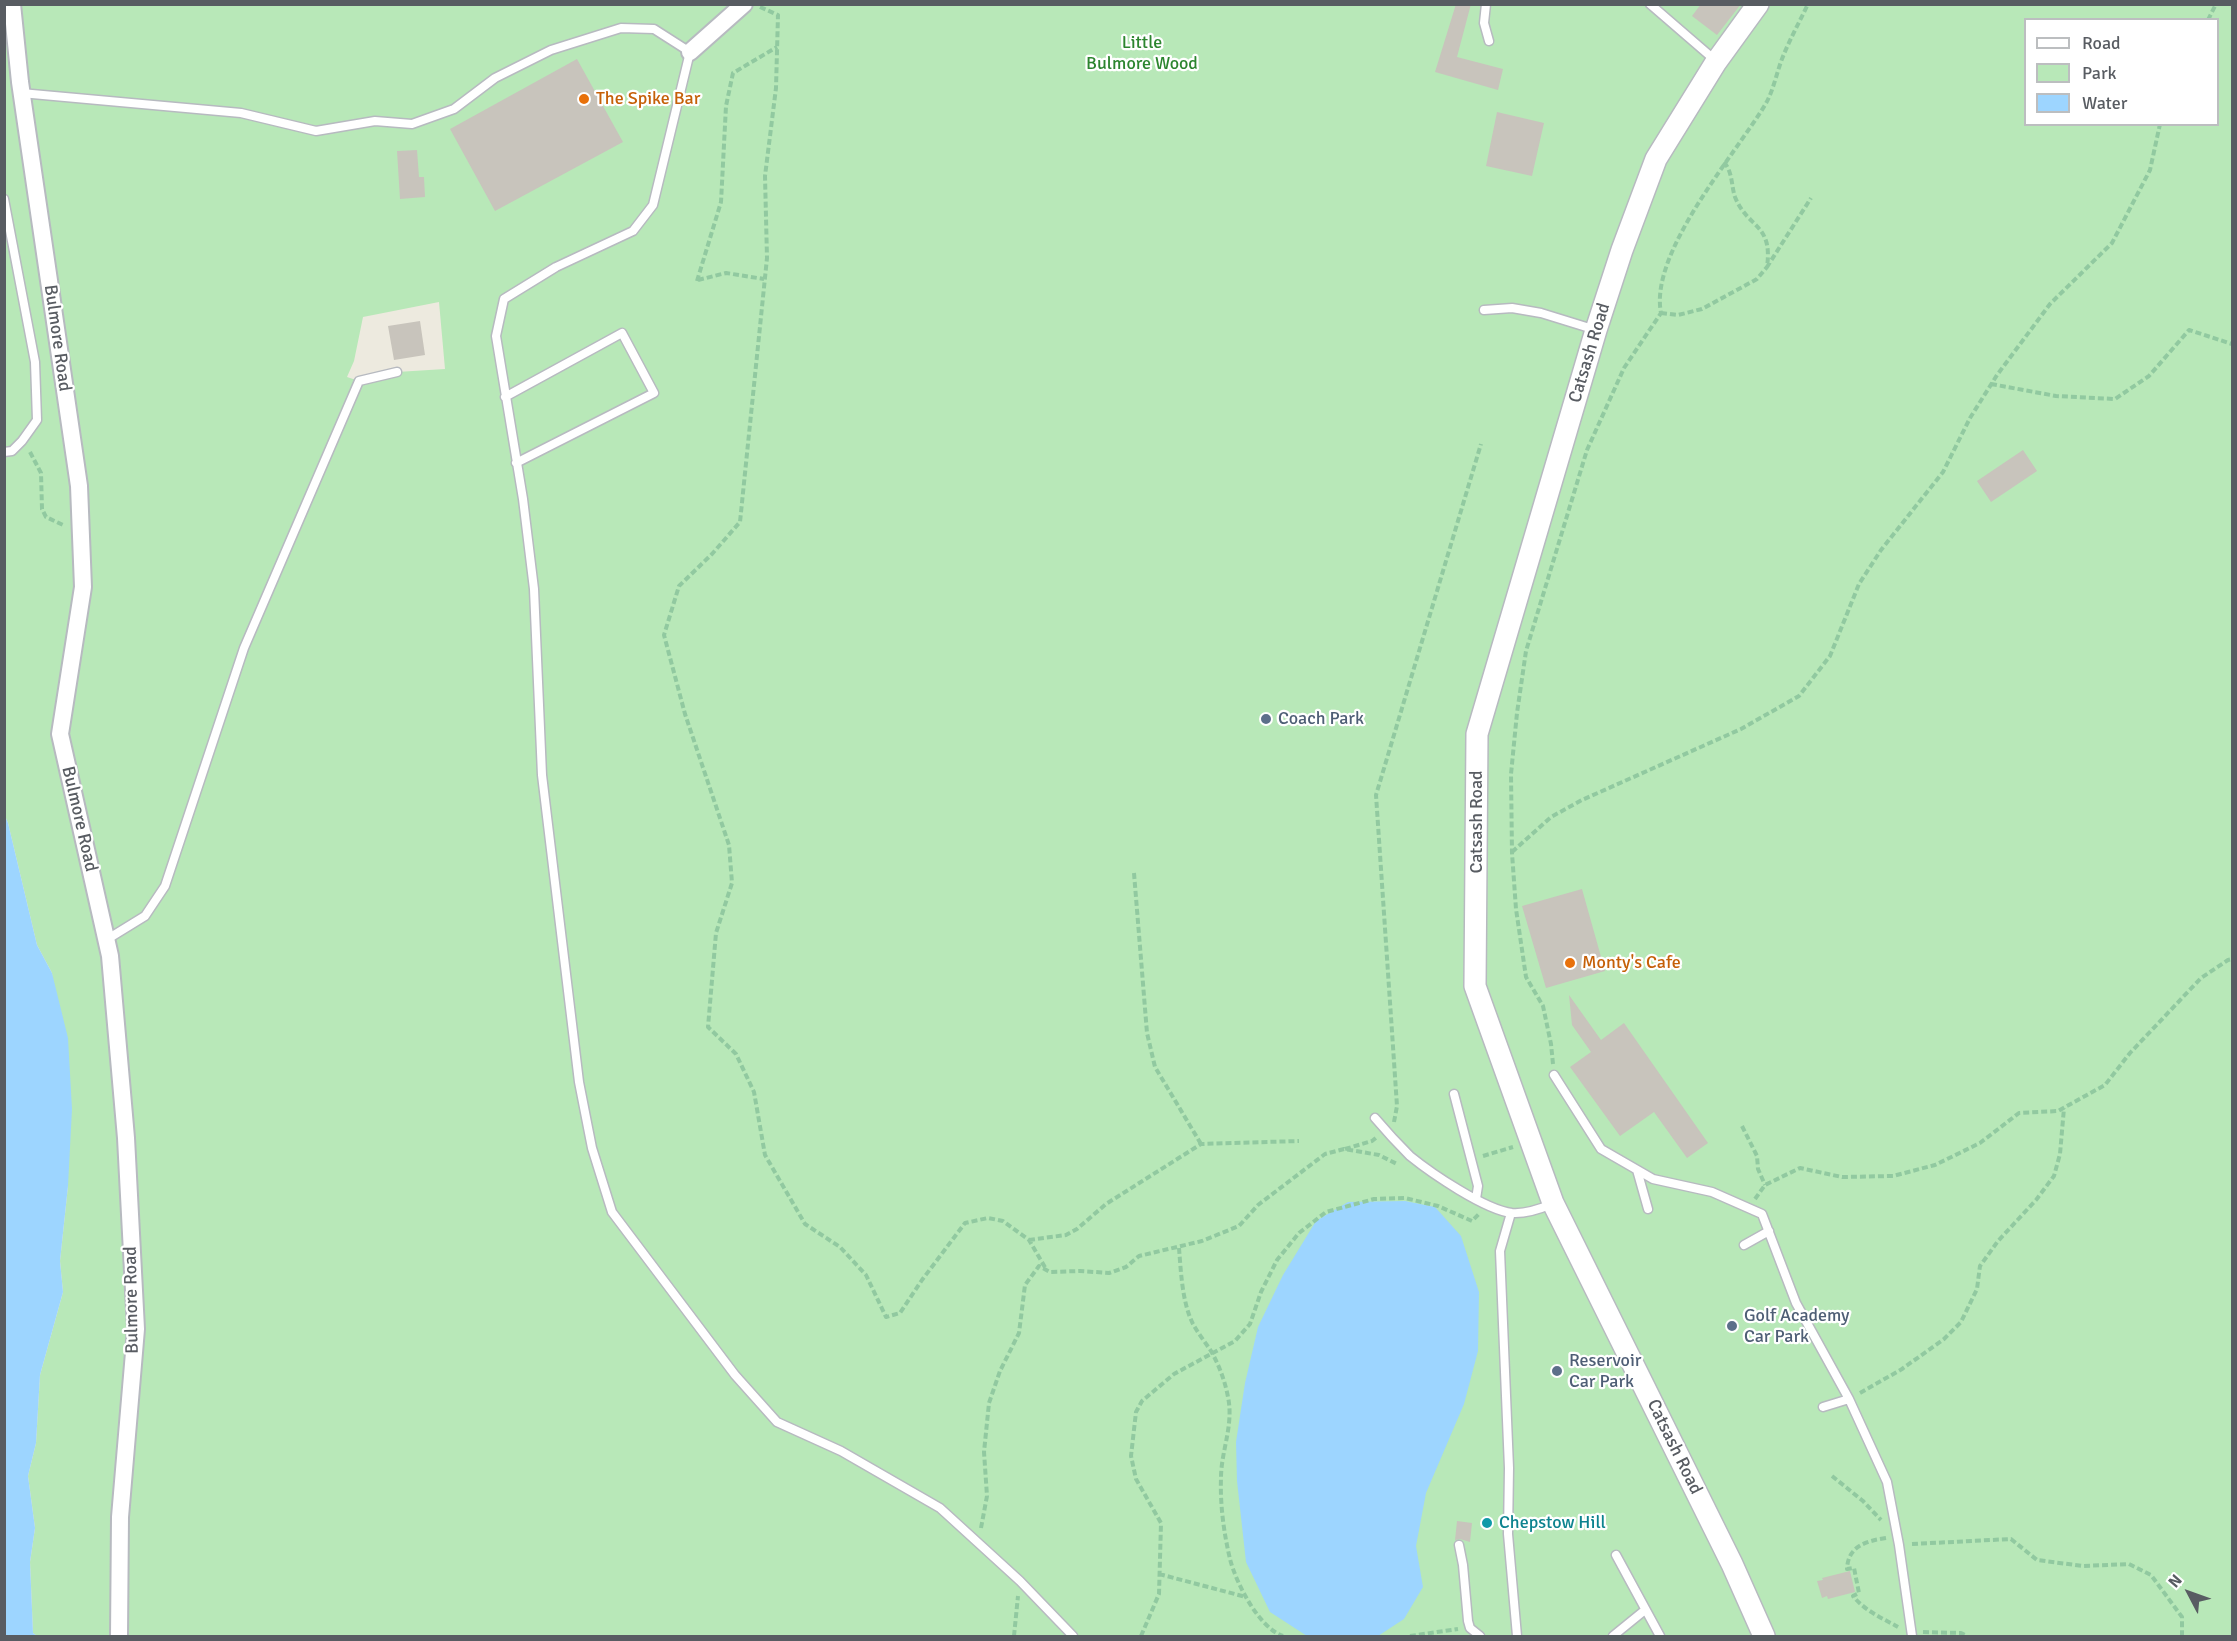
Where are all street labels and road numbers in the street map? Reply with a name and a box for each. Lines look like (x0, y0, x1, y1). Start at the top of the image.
street label: Bulmore Road (39, 283, 75, 393)
street label: Catsash Road (1565, 301, 1615, 405)
street label: Bulmore Road (56, 764, 102, 874)
street label: Catsash Road (1466, 770, 1488, 874)
street label: Bulmore Road (120, 1246, 144, 1354)
street label: Catsash Road (1642, 1396, 1706, 1498)

